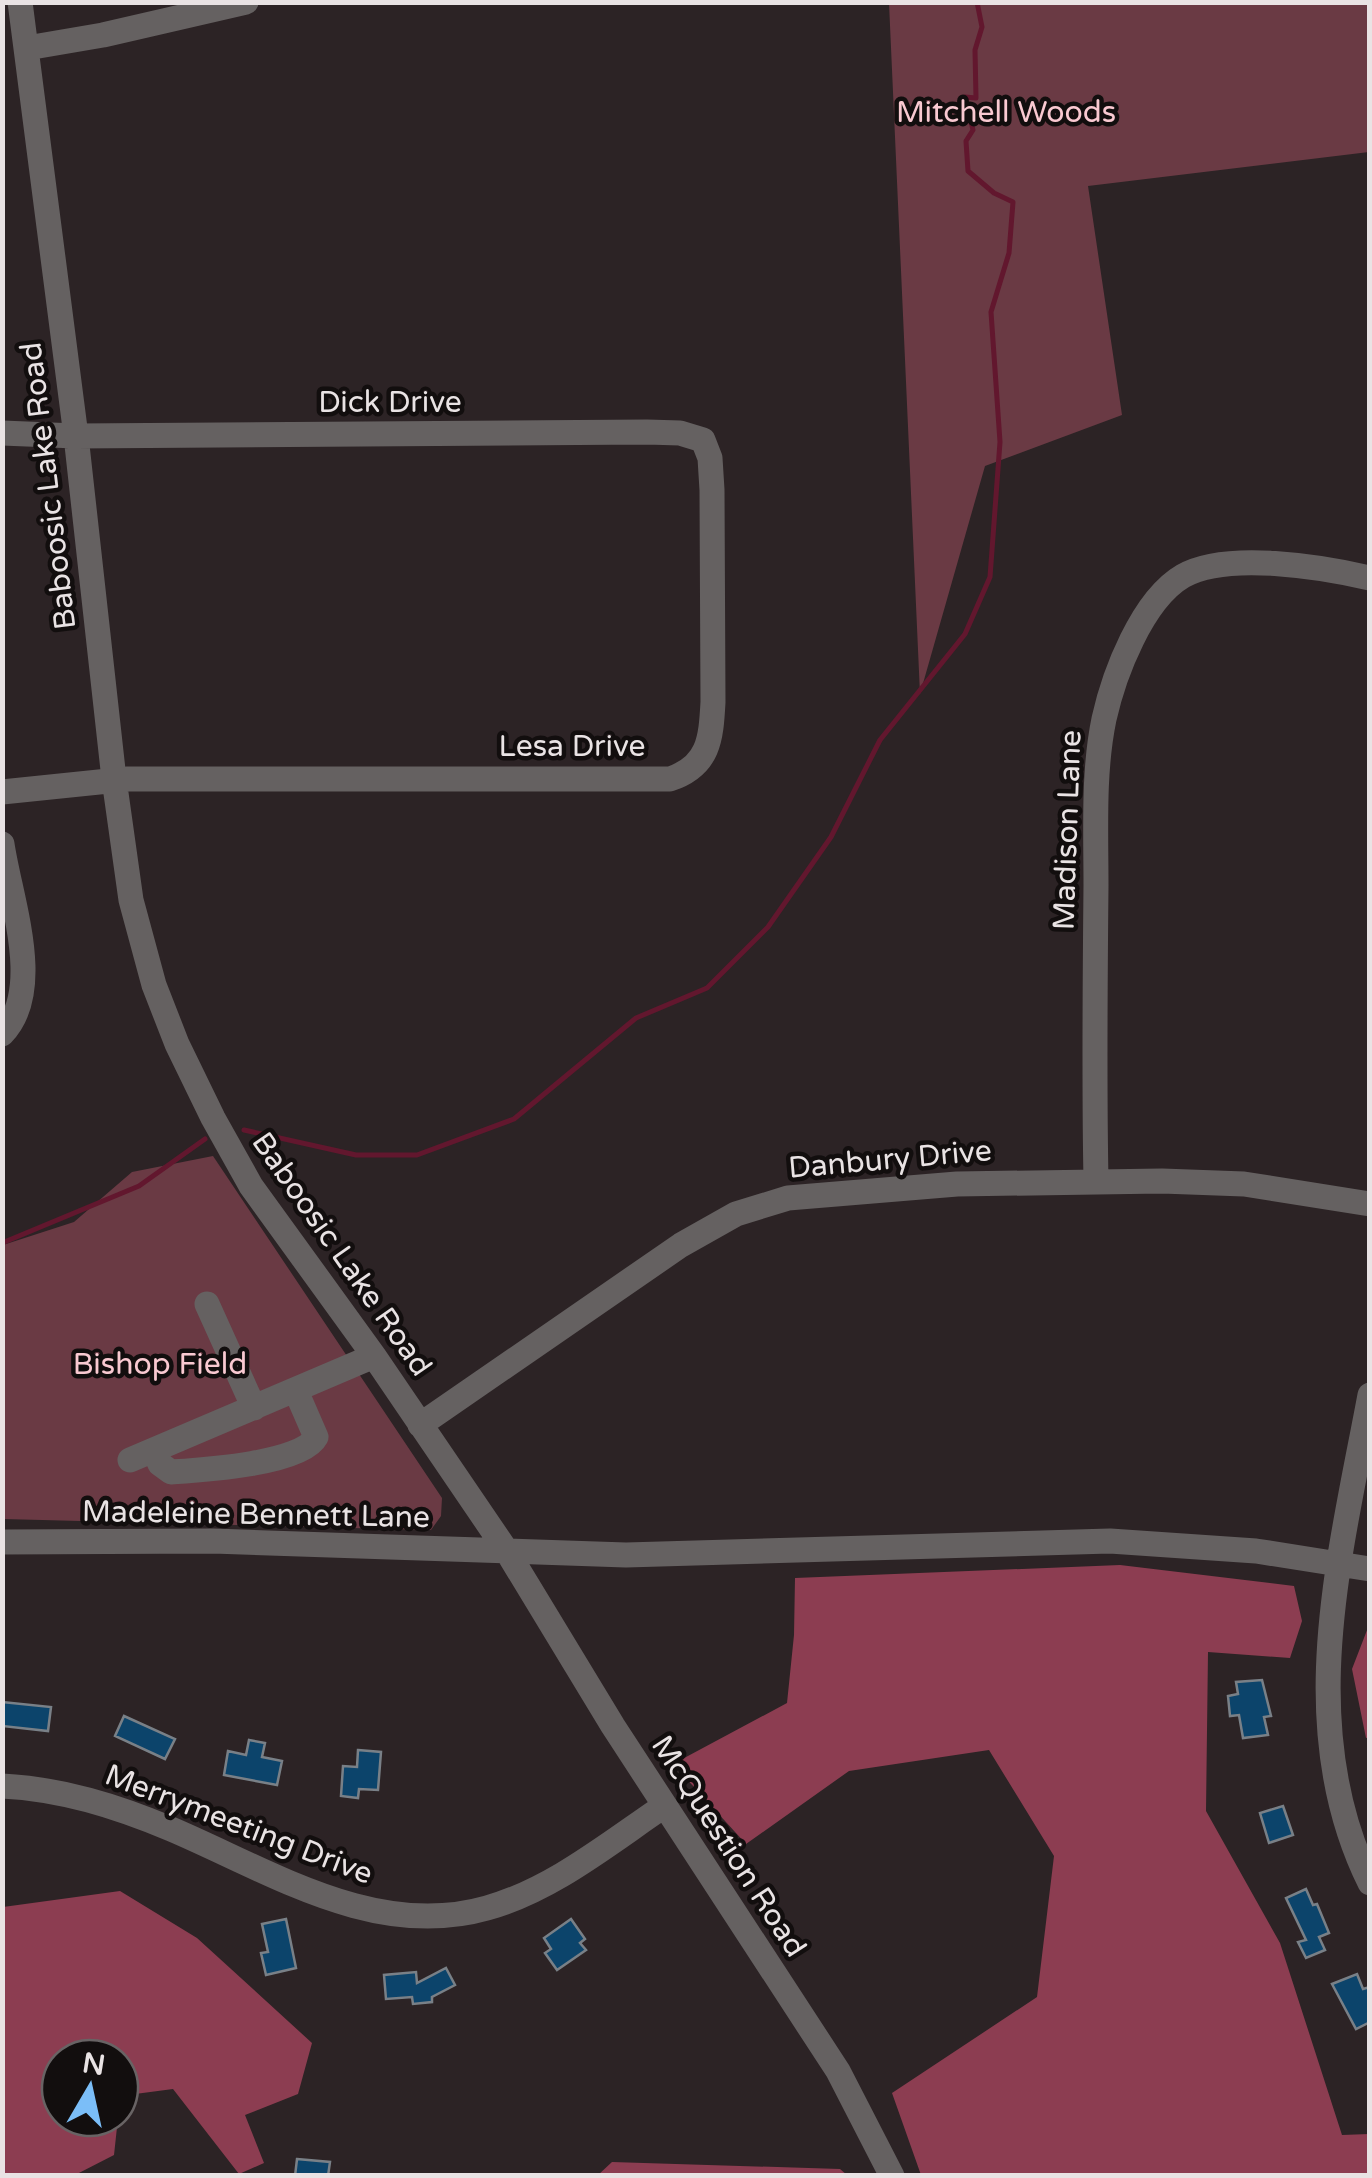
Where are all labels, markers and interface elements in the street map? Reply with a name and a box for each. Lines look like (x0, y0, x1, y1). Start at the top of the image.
park label: Mitchell Woods (896, 94, 1116, 131)
street label: Baboosic Lake Road (13, 340, 84, 632)
street label: Dick Drive (318, 384, 462, 421)
street label: Lesa Drive (498, 728, 646, 765)
street label: Madison Lane (1046, 729, 1089, 931)
street label: Baboosic Lake Road (244, 1125, 440, 1383)
street label: Danbury Drive (787, 1132, 993, 1187)
park label: Bishop Field (73, 1346, 247, 1383)
street label: Madeleine Bennett Lane (82, 1493, 430, 1536)
street label: McQuestion Road (643, 1729, 814, 1964)
street label: Merrymeeting Drive (100, 1756, 378, 1893)
north arrow (40, 2038, 140, 2138)
text: N (80, 2046, 108, 2083)

